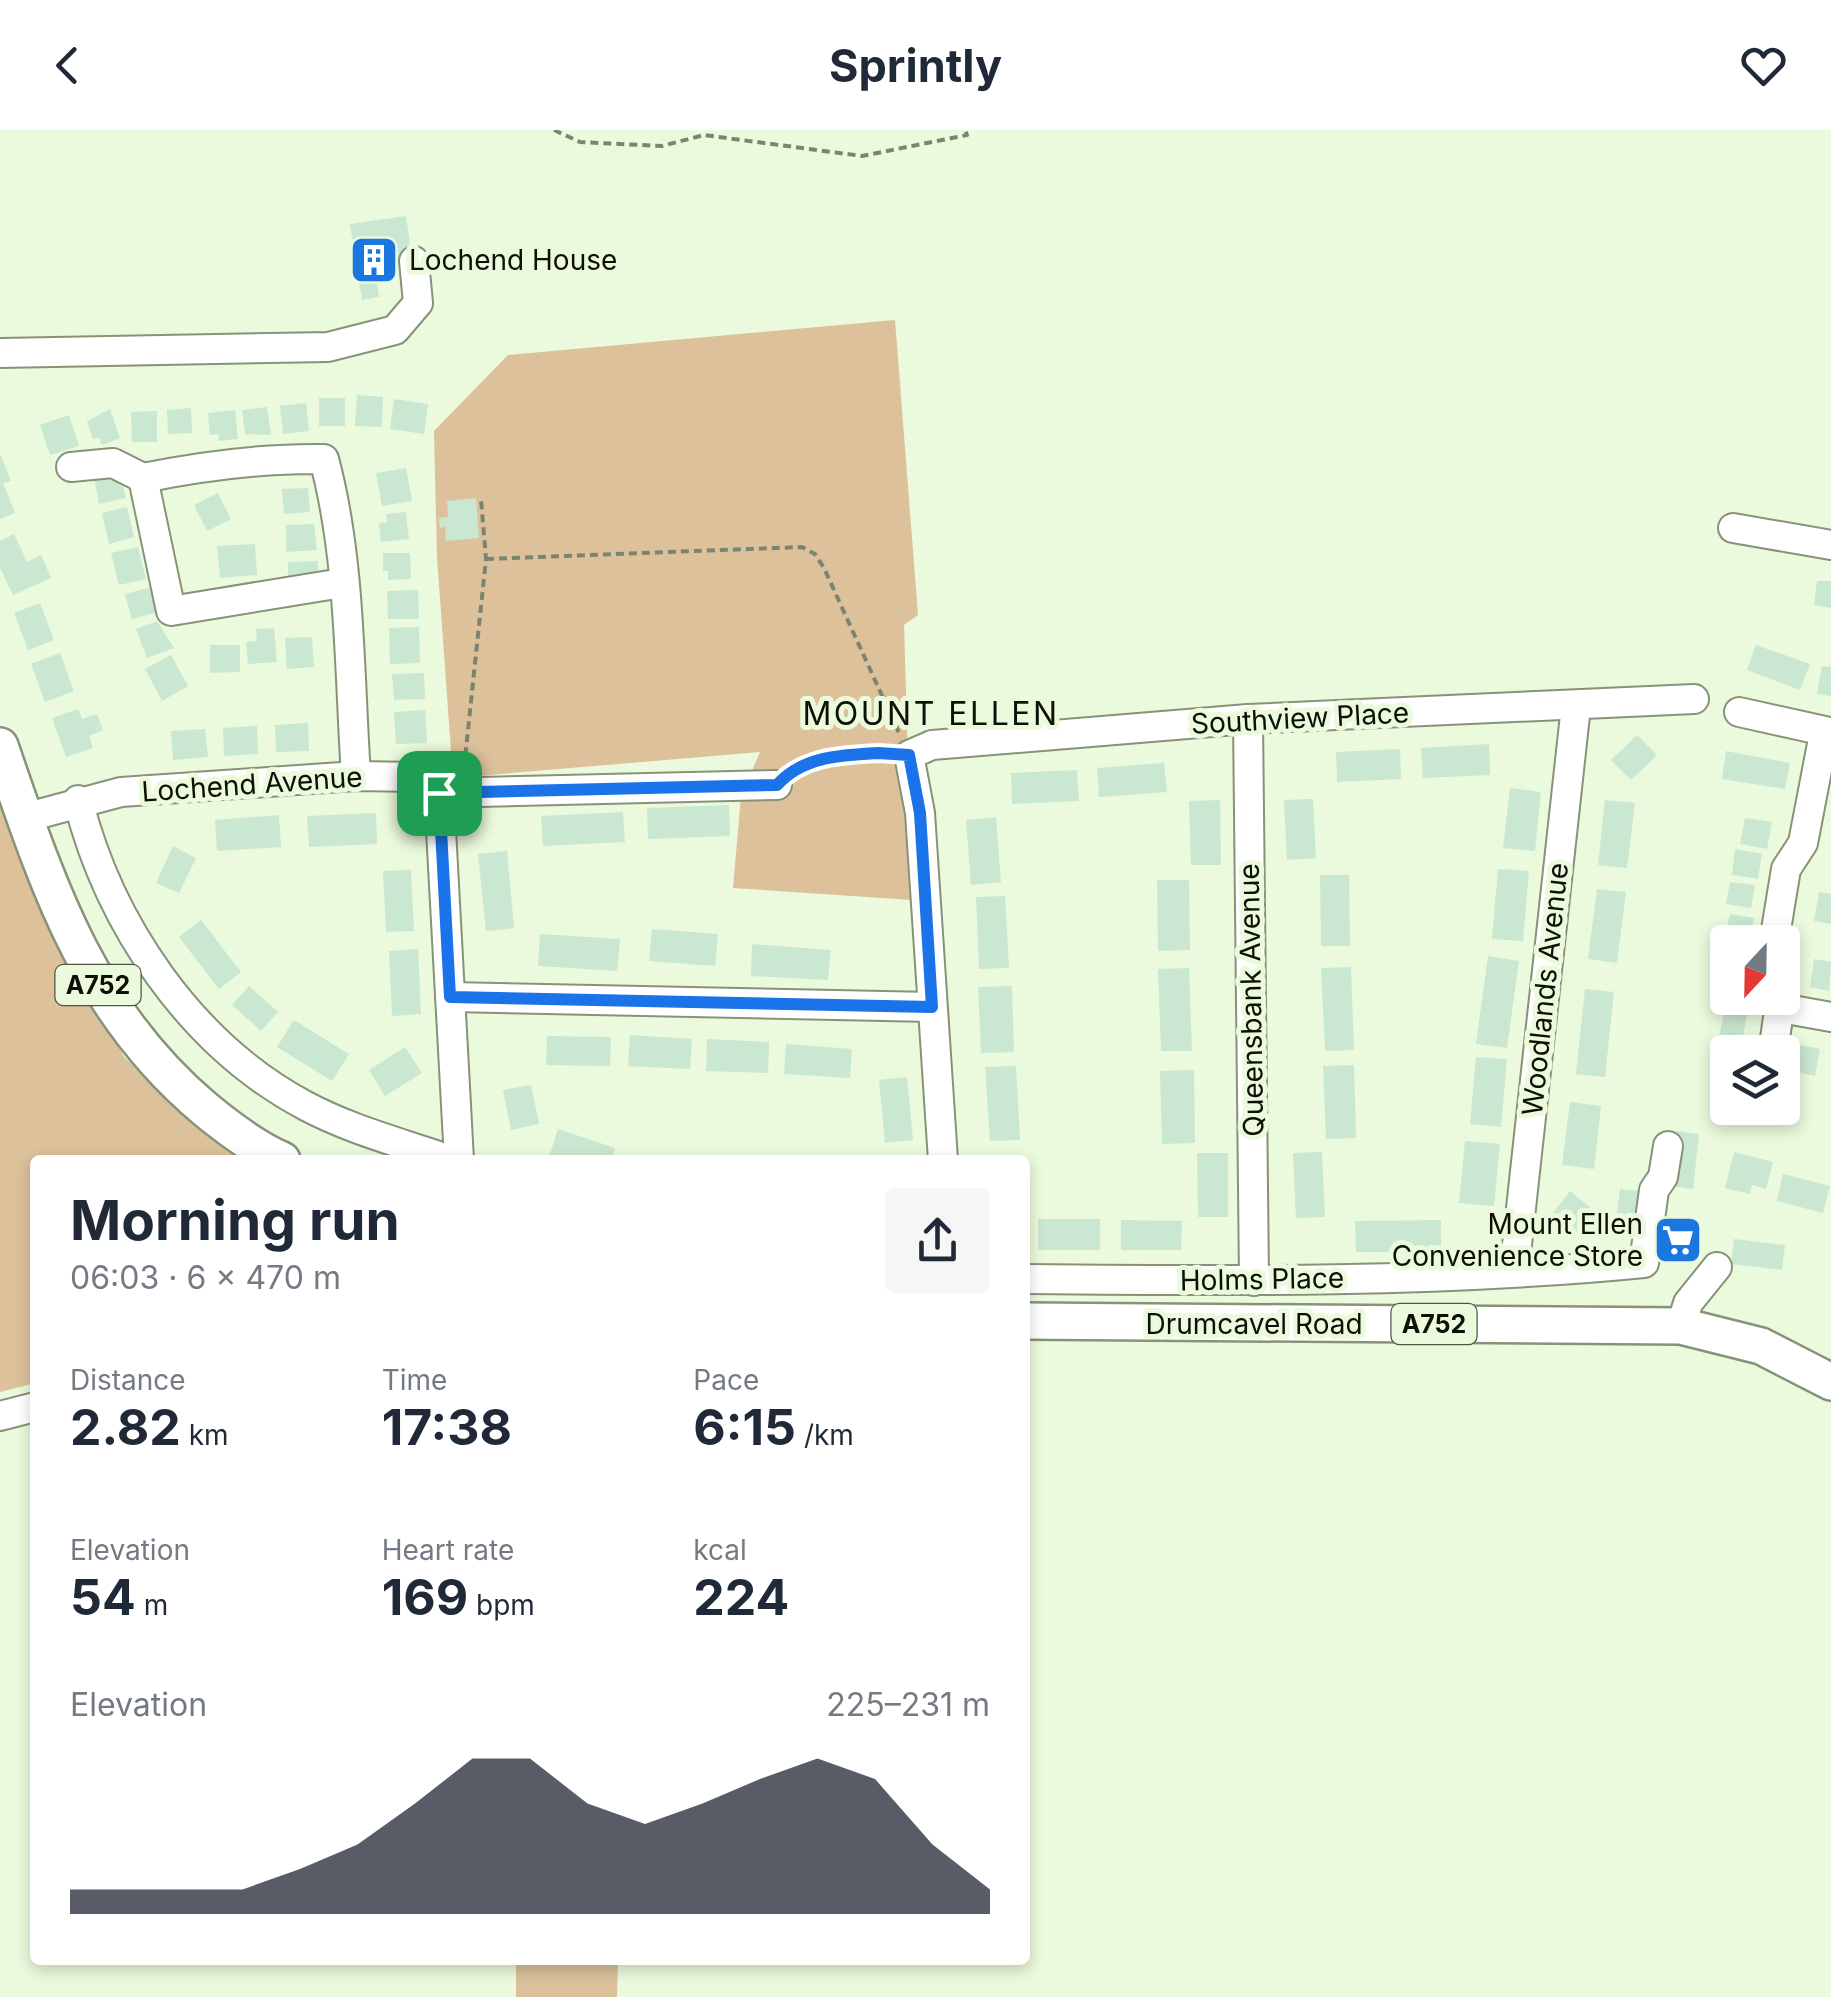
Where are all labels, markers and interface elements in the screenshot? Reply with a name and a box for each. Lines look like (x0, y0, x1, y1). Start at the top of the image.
icon: back (40, 38, 95, 93)
text: Sprintly (829, 38, 1002, 93)
icon: heart (1736, 38, 1791, 93)
building icon: Lochend House (348, 234, 400, 286)
place label: Lochend House (409, 243, 617, 277)
district label: MOUNT ELLEN (802, 694, 1060, 733)
street label: Southview Place (1190, 695, 1410, 741)
pin (397, 751, 482, 836)
street label: Lochend Avenue (140, 759, 364, 809)
icon: arrive (412, 766, 467, 821)
street label: Woodlands Avenue (1515, 861, 1575, 1117)
street label: Queensbank Avenue (1232, 863, 1270, 1137)
north arrow (1710, 925, 1800, 1015)
map controls (1710, 925, 1800, 1125)
road number: A752 (56, 965, 140, 1005)
button: layers (1710, 1035, 1800, 1125)
text: Morning run (70, 1187, 400, 1253)
button: share (885, 1188, 990, 1293)
place label: Mount Ellen Convenience Store (1392, 1207, 1643, 1273)
supermarket icon: Mount Ellen Convenience Store (1652, 1214, 1704, 1266)
text: 06:03 · 6 × 470 m (70, 1258, 341, 1297)
street label: Holms Place (1180, 1261, 1344, 1297)
road number: A752 (1392, 1304, 1476, 1344)
street label: Drumcavel Road (1145, 1307, 1363, 1341)
text: Distance (70, 1363, 186, 1397)
text: Time (382, 1363, 447, 1397)
text: Pace (693, 1363, 759, 1397)
text: 2.82 (70, 1397, 181, 1457)
text: 17:38 (382, 1397, 512, 1457)
text: 6:15 (693, 1397, 796, 1457)
text: km (181, 1418, 229, 1452)
text: /km (796, 1418, 854, 1452)
text: Elevation (70, 1533, 190, 1567)
text: Heart rate (382, 1533, 514, 1567)
text: kcal (693, 1533, 747, 1567)
text: 54 (70, 1567, 136, 1627)
text: 169 (382, 1567, 468, 1627)
text: 224 (693, 1567, 789, 1627)
text: m (136, 1588, 168, 1622)
text: bpm (468, 1588, 535, 1622)
text: Elevation (70, 1685, 207, 1724)
text: 225–231 m (826, 1685, 990, 1724)

